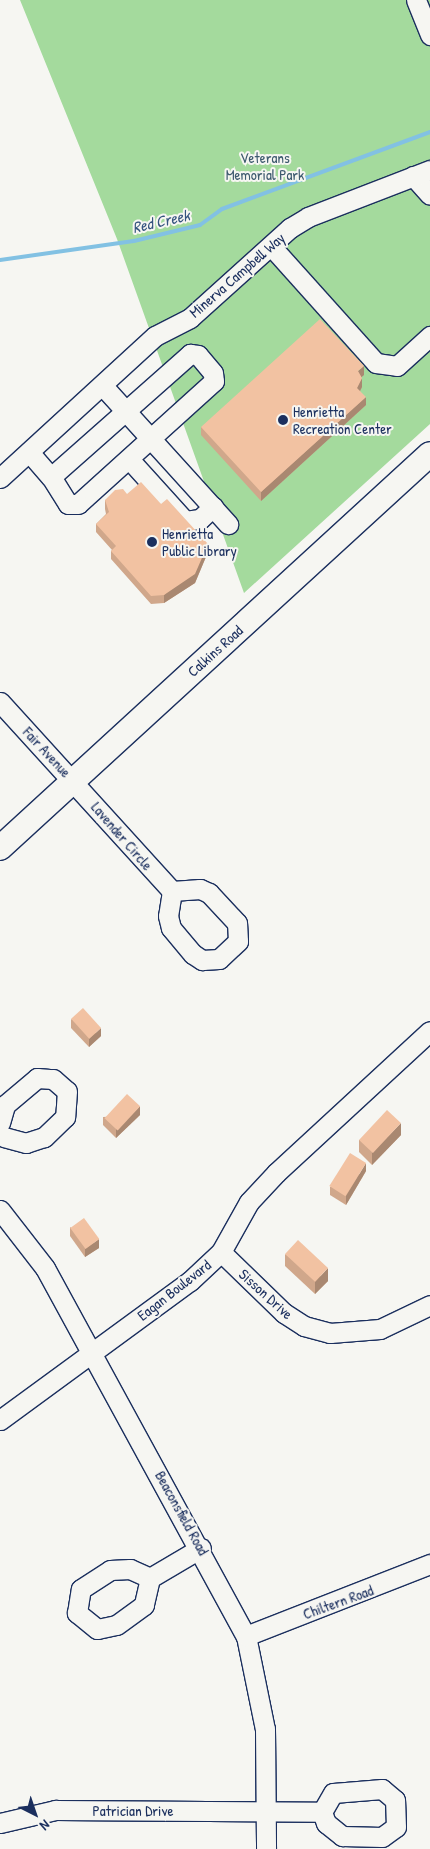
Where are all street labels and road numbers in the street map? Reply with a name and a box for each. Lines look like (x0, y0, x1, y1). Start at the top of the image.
street label: Minerva Campbell Way (186, 229, 288, 321)
street label: Calkins Road (184, 621, 246, 681)
street label: Fair Avenue (19, 723, 75, 781)
street label: Lavender Circle (88, 798, 156, 874)
street label: Eagan Boulevard (134, 1256, 214, 1324)
street label: Sisson Drive (235, 1265, 297, 1323)
street label: Beaconsfield Road (151, 1468, 213, 1558)
street label: Chiltern Road (300, 1581, 376, 1623)
street label: Patrician Drive (93, 1802, 173, 1820)

